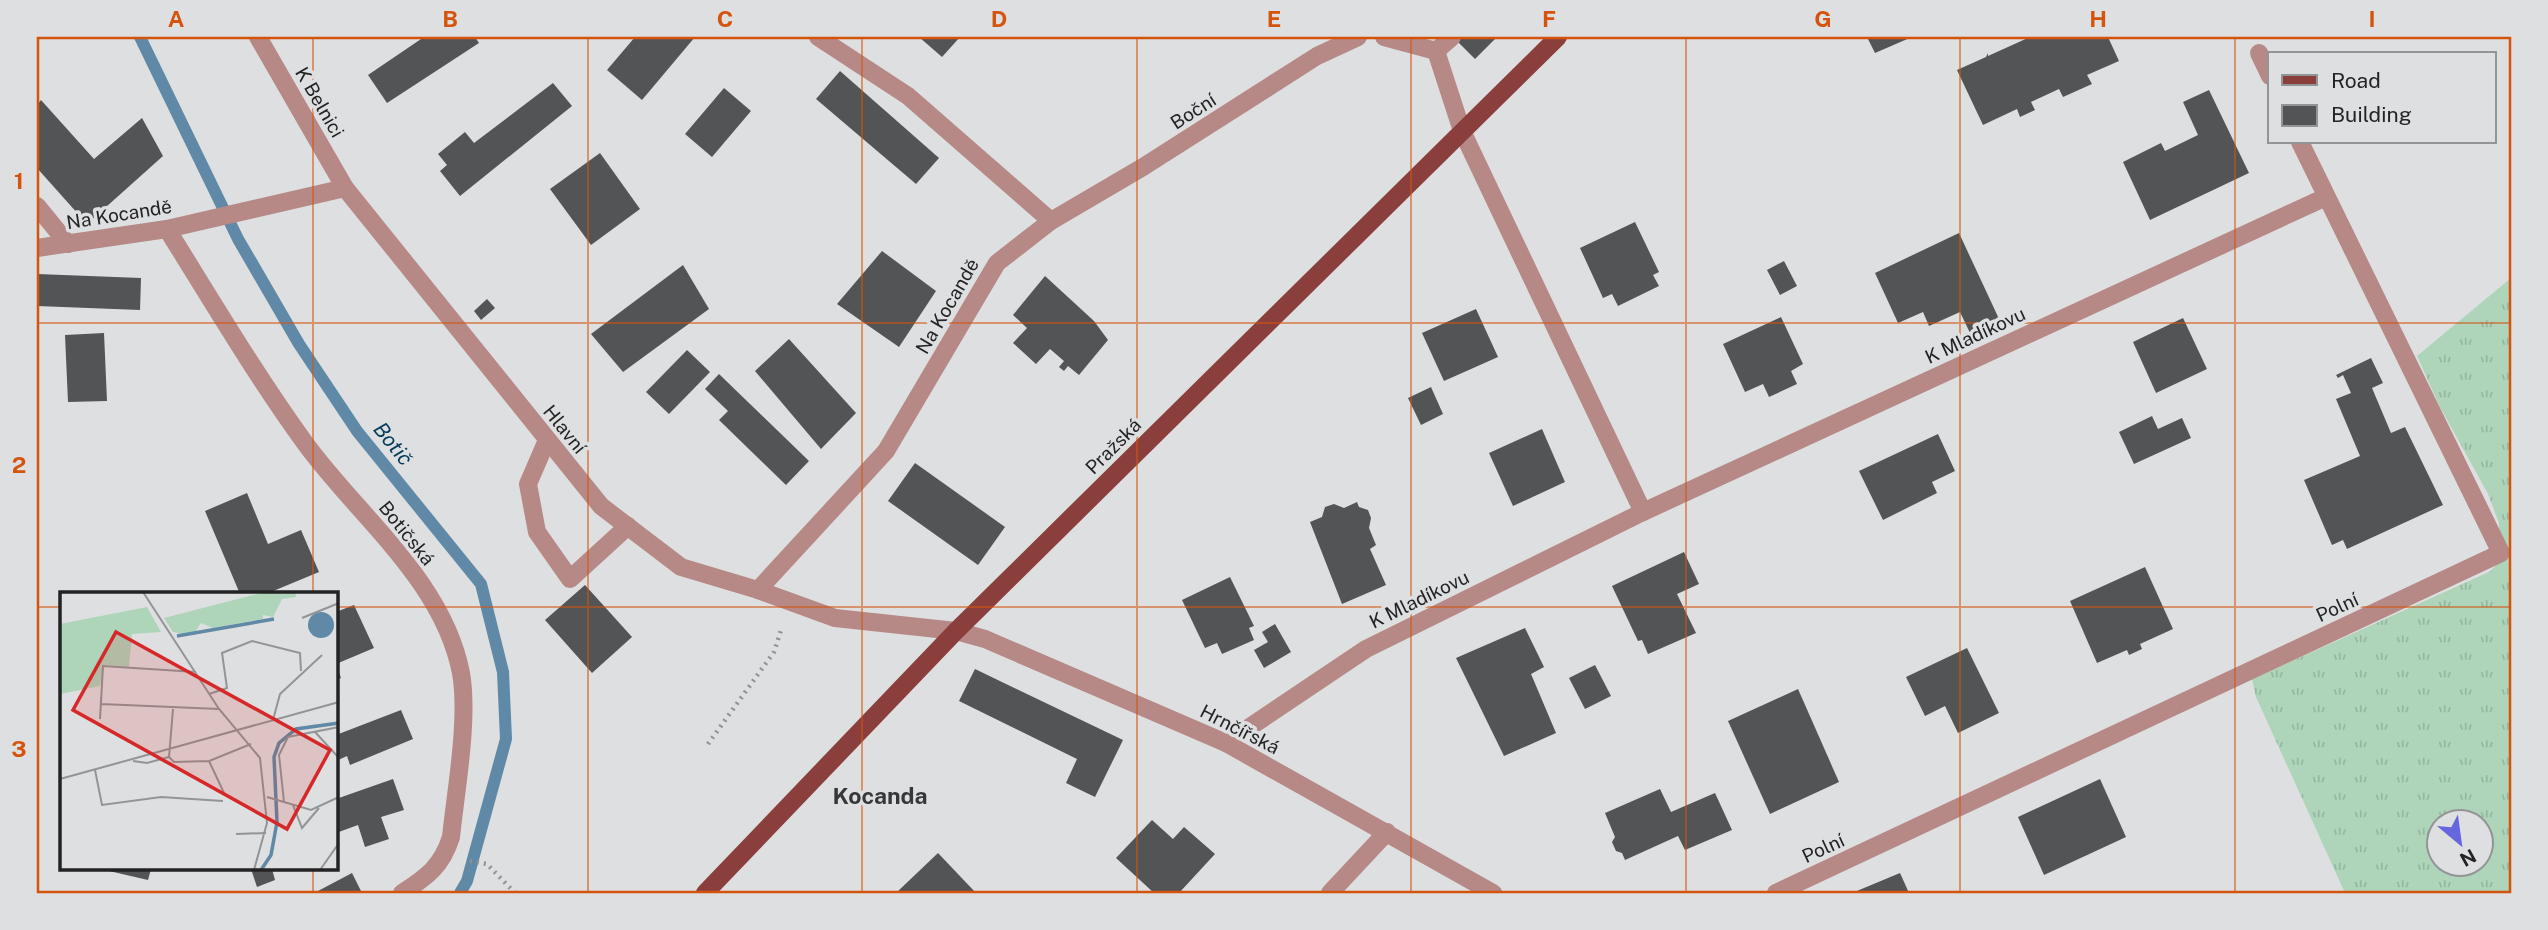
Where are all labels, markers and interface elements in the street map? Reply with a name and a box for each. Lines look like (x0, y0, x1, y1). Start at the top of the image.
text: A (168, 5, 185, 32)
text: B (442, 5, 458, 32)
text: C (717, 5, 733, 32)
text: D (991, 5, 1007, 32)
text: E (1267, 5, 1281, 32)
text: F (1542, 5, 1556, 32)
text: G (1814, 5, 1832, 32)
text: H (2089, 5, 2107, 32)
text: I (2368, 5, 2376, 32)
legend (2268, 52, 2496, 144)
street label: K Belnici (291, 63, 349, 141)
text: Road (2331, 68, 2381, 93)
street label: Boční (1166, 88, 1220, 134)
text: Building (2331, 102, 2412, 127)
text: 1 (14, 167, 24, 194)
street label: Na Kocandě (65, 195, 173, 233)
street label: Na Kocandě (911, 254, 983, 358)
street label: K Mladíkovu (1921, 302, 2029, 368)
street label: Hlavní (539, 400, 591, 458)
street label: Pražská (1081, 414, 1145, 478)
water label: Botič (368, 417, 418, 470)
text: 2 (12, 451, 26, 478)
street label: Botičská (375, 497, 439, 569)
street label: K Mladíkovu (1366, 565, 1472, 633)
street label: Polní (2312, 588, 2362, 626)
inset map (60, 592, 338, 870)
street label: Hrnčířská (1197, 700, 1283, 758)
text: 3 (11, 735, 27, 762)
district label: Kocanda (832, 782, 928, 809)
north arrow (2426, 808, 2496, 878)
street label: Polní (1798, 829, 1848, 867)
text: N (2456, 845, 2480, 871)

